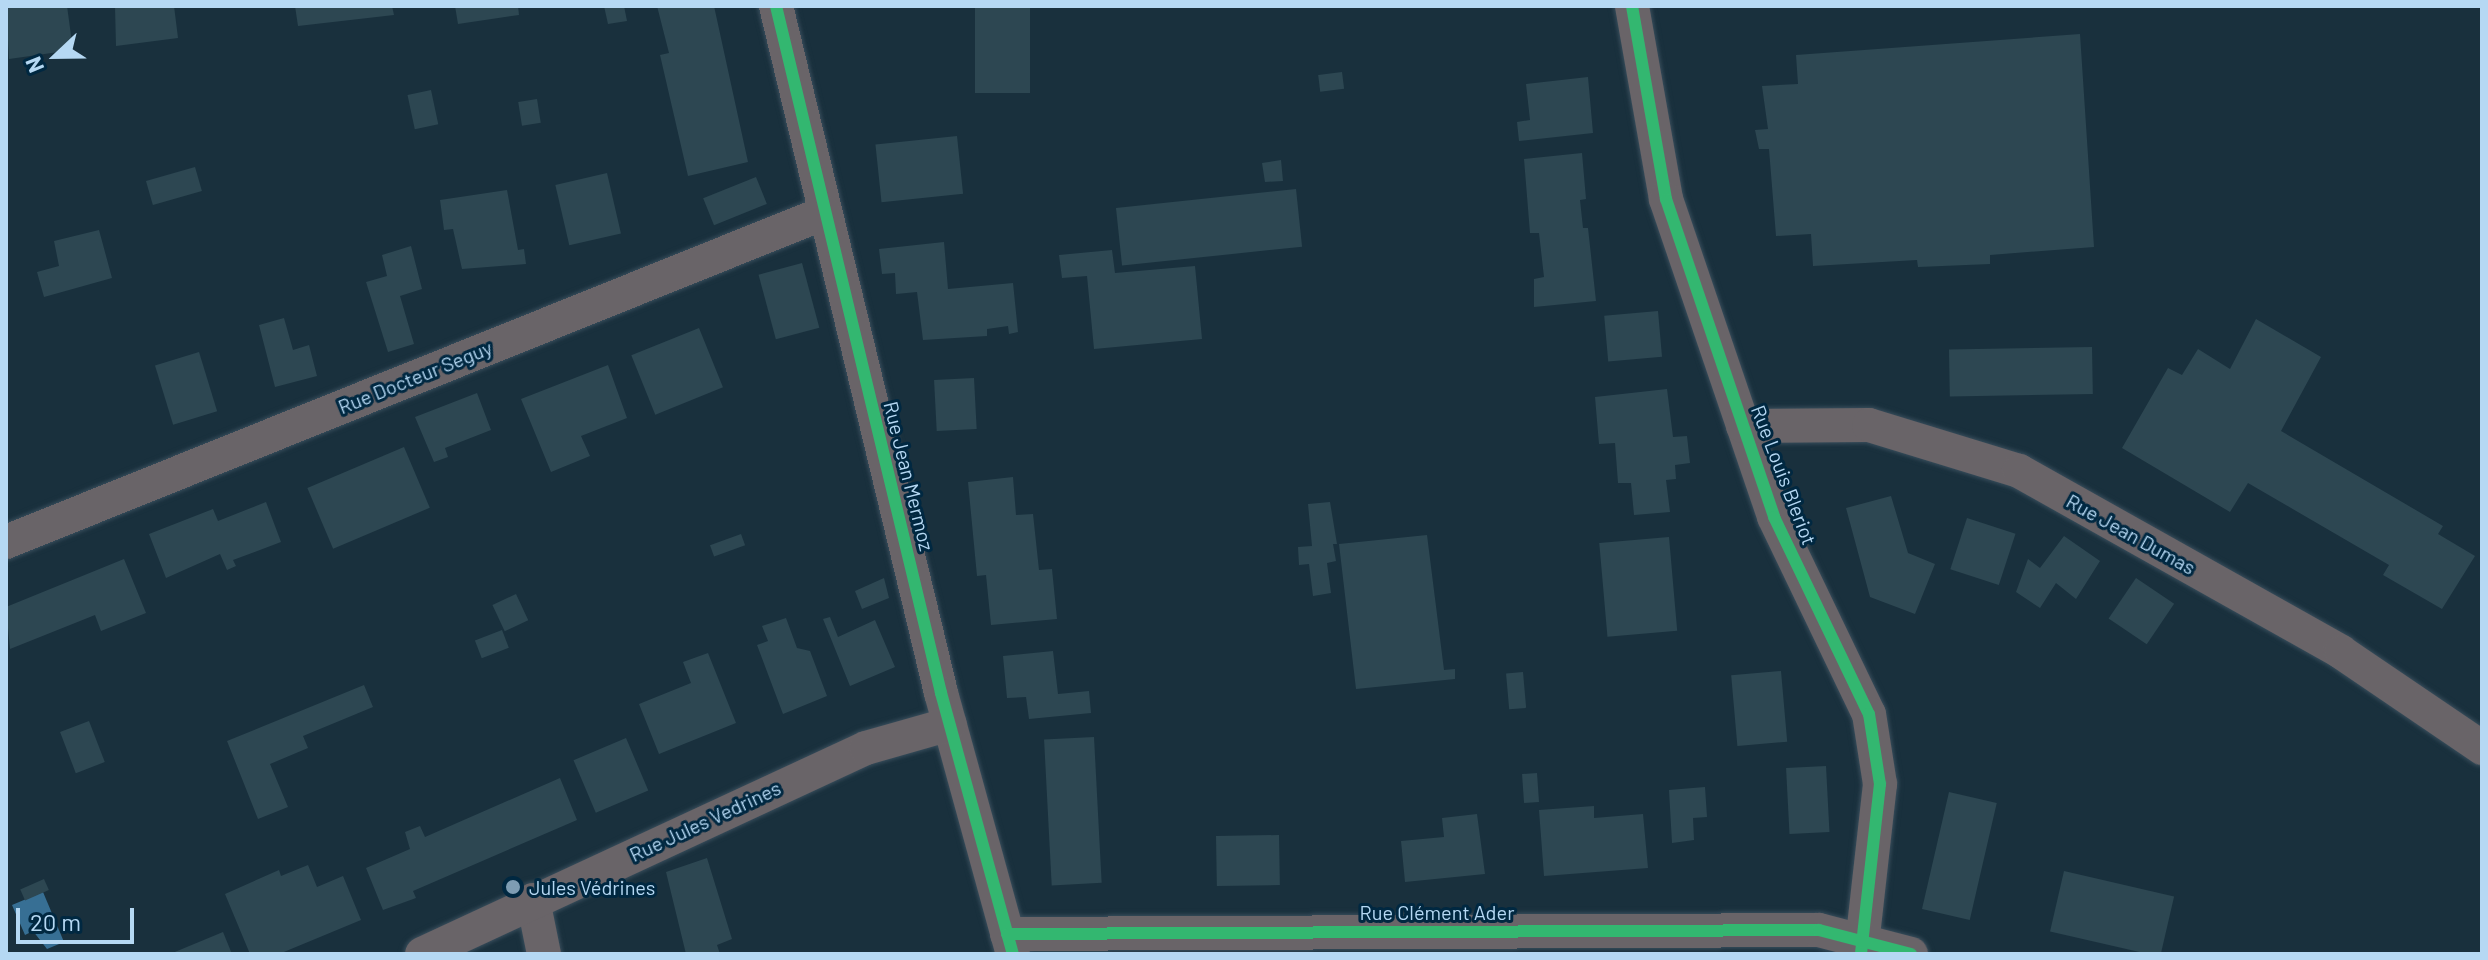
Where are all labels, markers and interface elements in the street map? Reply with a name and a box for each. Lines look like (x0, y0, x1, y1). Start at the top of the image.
north arrow (16, 16, 96, 96)
text: N (19, 53, 49, 77)
street label: Rue Docteur Seguy (335, 335, 495, 419)
street label: Rue Jean Mermoz (879, 399, 939, 553)
street label: Rue Louis Bleriot (1746, 402, 1822, 548)
street label: Rue Jean Dumas (2062, 489, 2200, 579)
street label: Rue Jules Vedrines (626, 775, 784, 867)
place label: Jules Védrines (529, 875, 655, 899)
marker: Jules Védrines (504, 878, 522, 896)
scale bar (20, 892, 138, 942)
street label: Rue Clément Ader (1360, 900, 1514, 924)
text: 20 m (30, 907, 81, 936)

